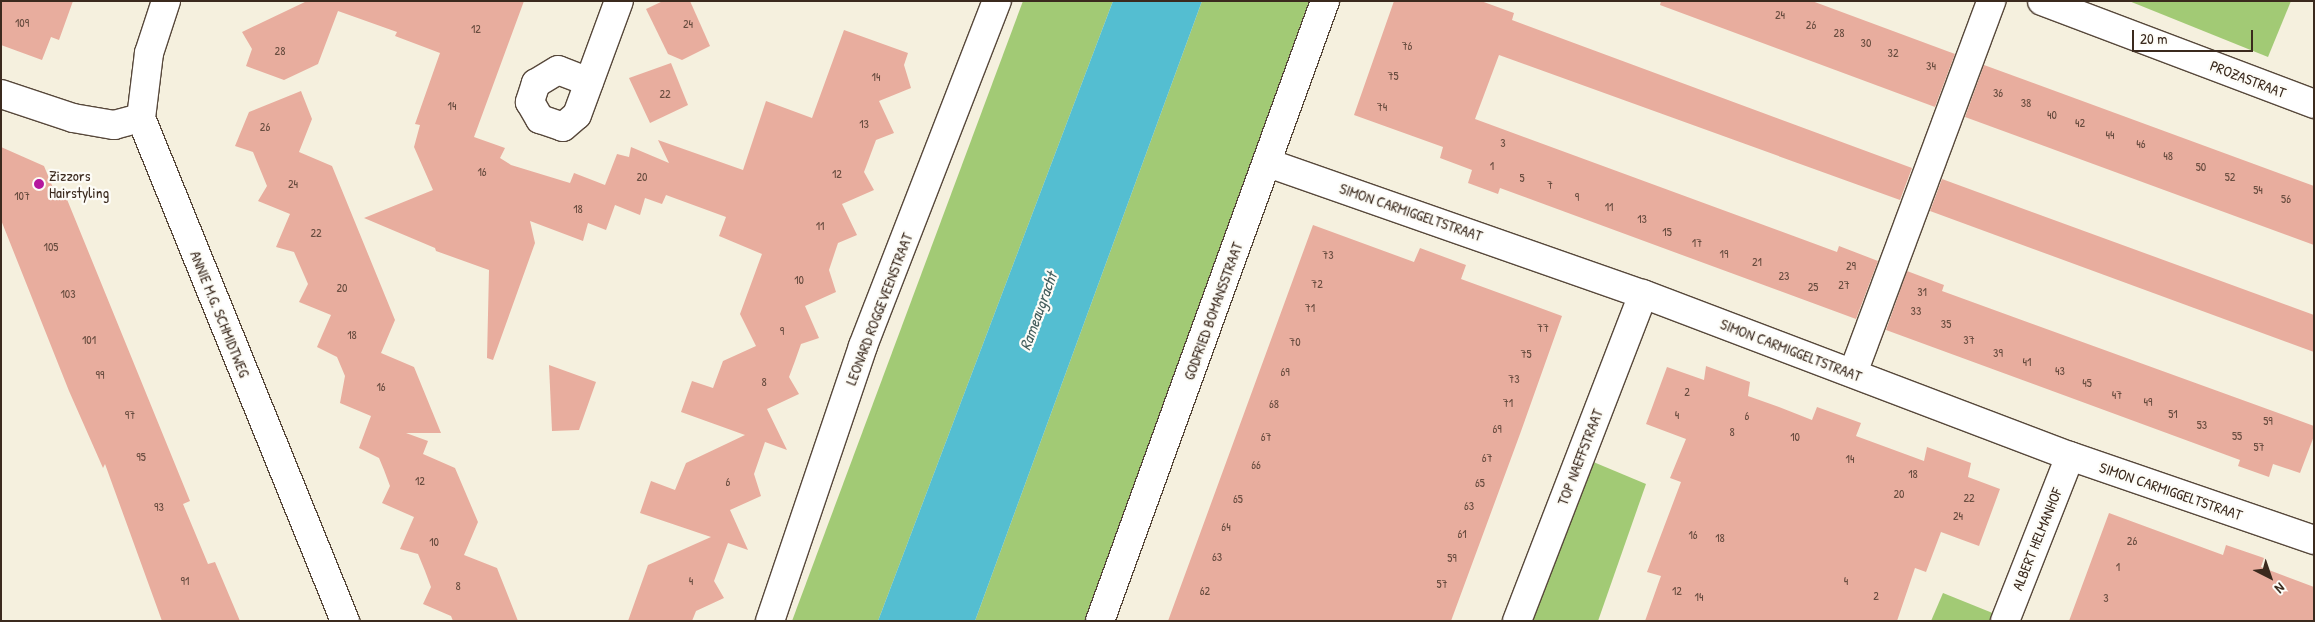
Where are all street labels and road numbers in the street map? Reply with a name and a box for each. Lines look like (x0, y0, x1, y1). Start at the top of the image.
street label: PROZASTRAAT (2208, 56, 2288, 102)
street label: SIMON CARMIGGELTSTRAAT (1337, 179, 1485, 245)
street label: LEONARD ROGGEVEENSTRAAT (842, 230, 916, 388)
street label: GODFRIED BOMANSSTRAAT (1180, 240, 1246, 382)
street label: ANNIE M.G. SCHMIDTWEG (186, 248, 254, 380)
street label: SIMON CARMIGGELTSTRAAT (1718, 315, 1864, 385)
street label: TOP NAEFFSTRAAT (1553, 406, 1607, 508)
street label: SIMON CARMIGGELTSTRAAT (2097, 458, 2245, 524)
street label: ALBERT HELMANHOF (2008, 485, 2066, 593)

